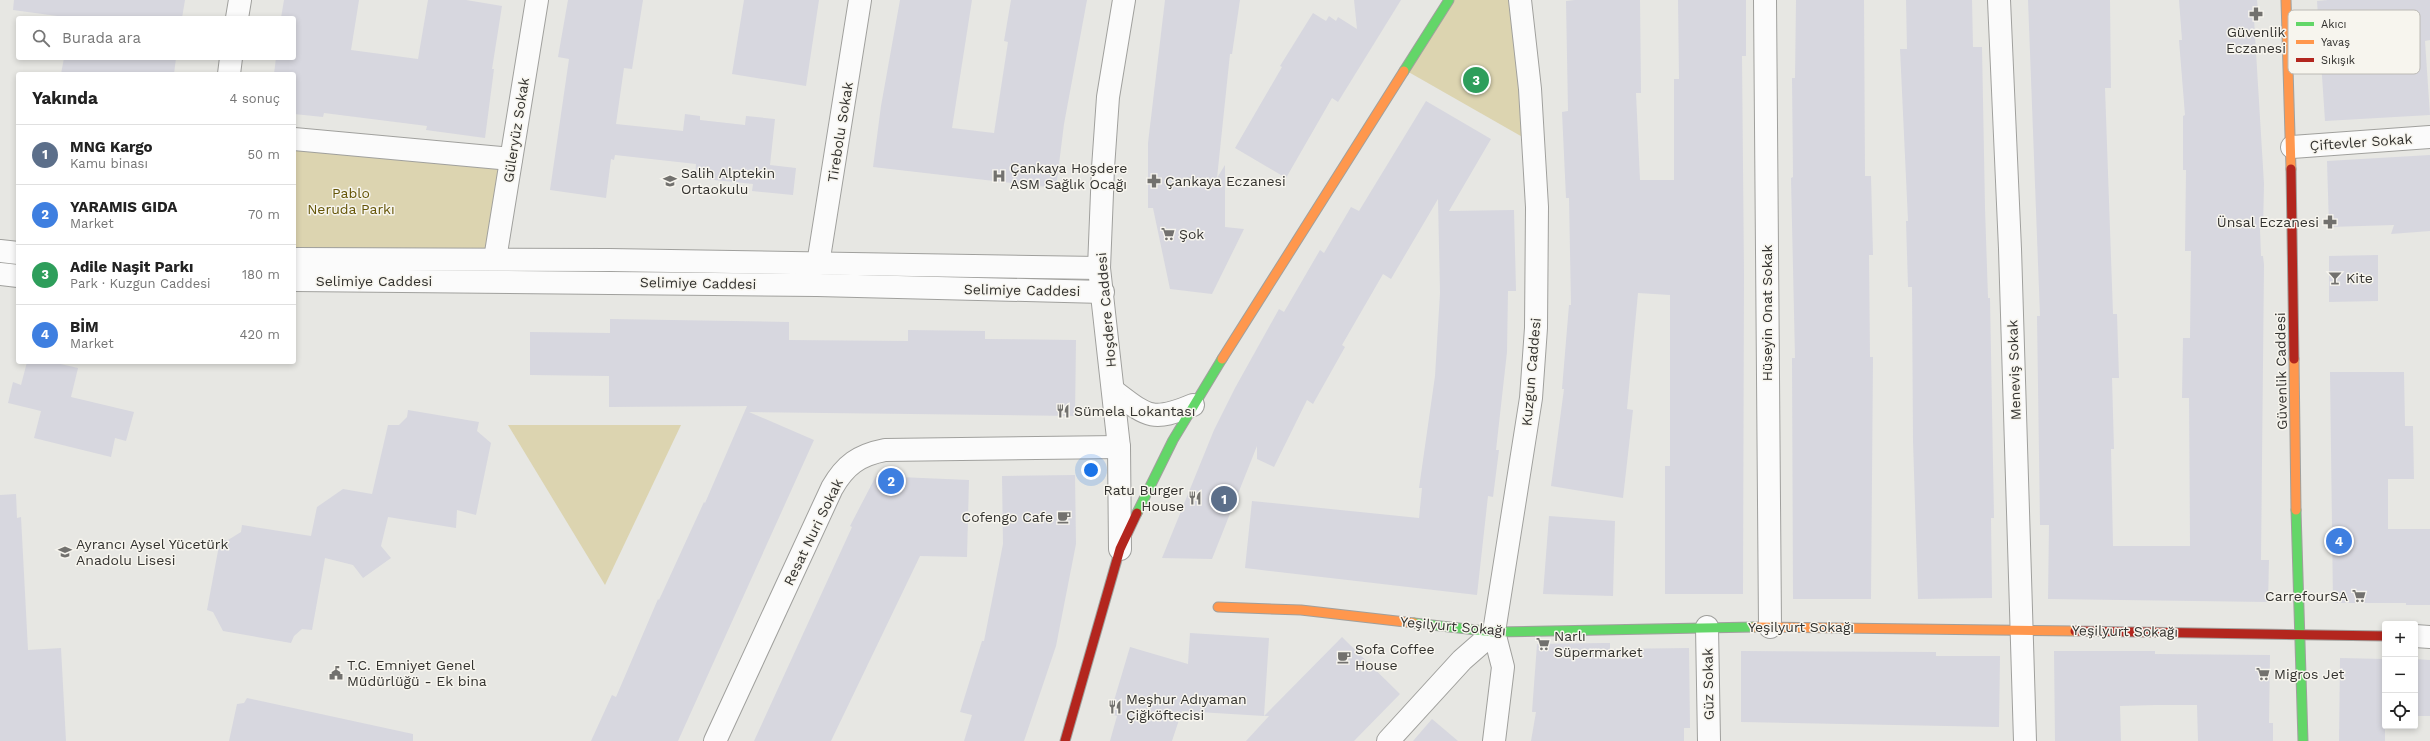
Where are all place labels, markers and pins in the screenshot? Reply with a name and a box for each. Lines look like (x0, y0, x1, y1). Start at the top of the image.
pharmacy icon: Güvenlik Eczanesi (2248, 6, 2264, 22)
place label: Güvenlik Eczanesi (2226, 24, 2286, 56)
pin: 3 (1463, 65, 1489, 95)
place label: Çankaya Hoşdere ASM Sağlık Ocağı (1010, 160, 1127, 192)
place label: Salih Alptekin Ortaokulu (681, 165, 775, 197)
hospital icon: Çankaya Hoşdere ASM Sağlık Ocağı (991, 168, 1007, 184)
school or university icon: Salih Alptekin Ortaokulu (662, 173, 678, 189)
pharmacy icon: Çankaya Eczanesi (1146, 173, 1162, 189)
place label: Çankaya Eczanesi (1165, 173, 1286, 189)
place label: Ünsal Eczanesi (2217, 214, 2319, 230)
pharmacy icon: Ünsal Eczanesi (2322, 214, 2338, 230)
supermarket icon: Şok (1160, 226, 1176, 242)
place label: Şok (1179, 226, 1204, 242)
bar icon: Kite (2327, 270, 2343, 286)
place label: Kite (2346, 270, 2373, 286)
restaurant icon: Sümela Lokantası (1055, 403, 1071, 419)
place label: Sümela Lokantası (1074, 403, 1195, 419)
pin: 2 (878, 466, 904, 496)
place label: Ratu Burger House (1103, 482, 1184, 514)
pin: 1 (1211, 484, 1237, 514)
restaurant icon: Ratu Burger House (1187, 490, 1203, 506)
place label: Cofengo Cafe (962, 509, 1053, 525)
cafe icon: Cofengo Cafe (1056, 509, 1072, 525)
pin: 4 (2326, 526, 2352, 556)
place label: Ayrancı Aysel Yücetürk Anadolu Lisesi (76, 536, 229, 568)
school or university icon: Ayrancı Aysel Yücetürk Anadolu Lisesi (57, 544, 73, 560)
place label: CarrefourSA (2265, 588, 2348, 604)
supermarket icon: CarrefourSA (2351, 588, 2367, 604)
place label: Narlı Süpermarket (1554, 628, 1643, 660)
supermarket icon: Narlı Süpermarket (1535, 636, 1551, 652)
place label: Sofa Coffee House (1355, 641, 1435, 673)
cafe icon: Sofa Coffee House (1336, 649, 1352, 665)
place label: T.C. Emniyet Genel Müdürlüğü - Ek bina (347, 657, 487, 689)
public building icon: T.C. Emniyet Genel Müdürlüğü - Ek bina (328, 665, 344, 681)
supermarket icon: Migros Jet (2255, 666, 2271, 682)
place label: Migros Jet (2274, 666, 2345, 682)
place label: Meşhur Adıyaman Çiğköftecisi (1126, 691, 1247, 723)
restaurant icon: Meşhur Adıyaman Çiğköftecisi (1107, 699, 1123, 715)

